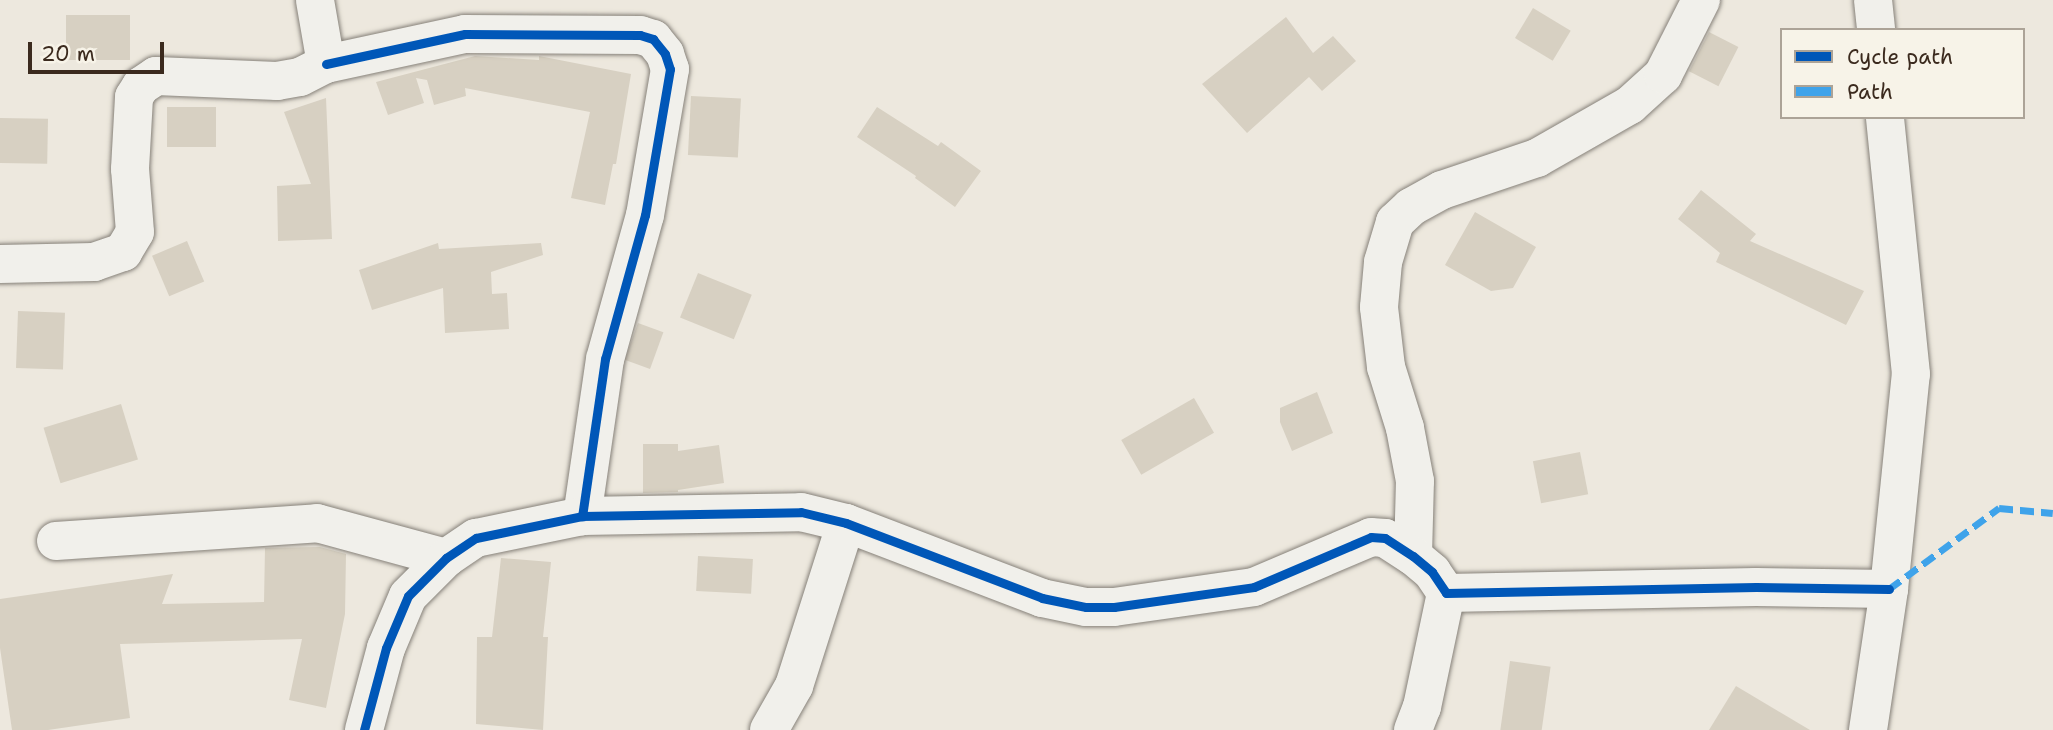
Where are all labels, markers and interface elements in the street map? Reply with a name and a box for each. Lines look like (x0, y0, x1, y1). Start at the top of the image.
scale bar (32, 28, 168, 72)
legend (1780, 28, 2025, 119)
text: 20 m (41, 40, 95, 68)
text: Cycle path (1847, 43, 1953, 71)
text: Path (1847, 78, 1893, 106)

